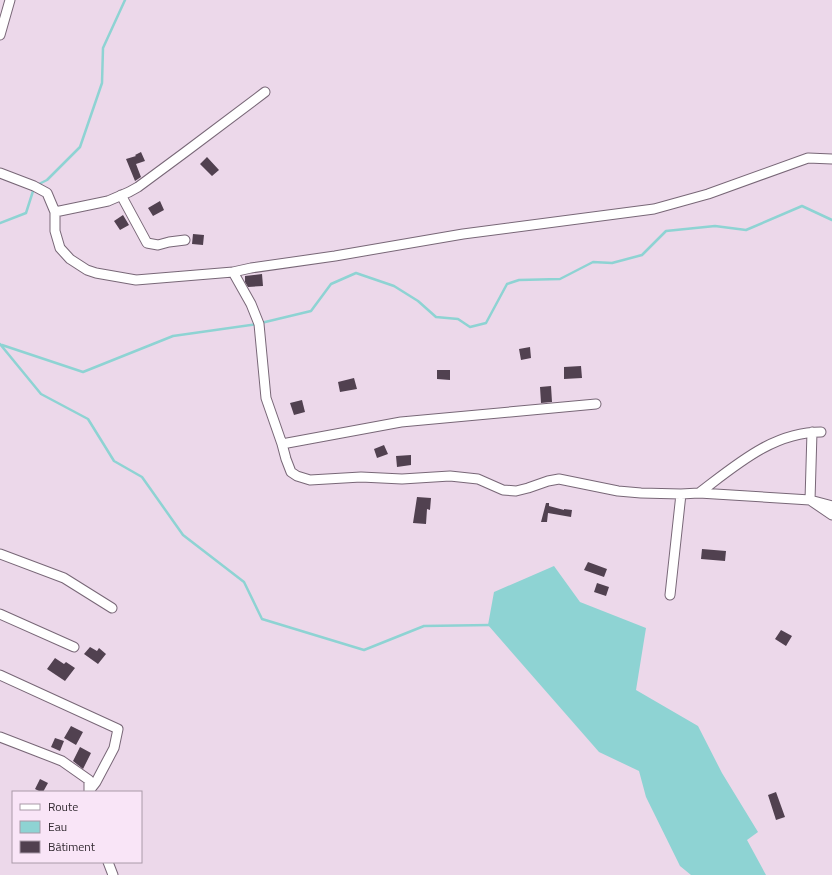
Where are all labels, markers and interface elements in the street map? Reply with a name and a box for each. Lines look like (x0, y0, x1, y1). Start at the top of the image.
legend (12, 791, 142, 863)
text: Route (48, 797, 78, 816)
text: Eau (48, 817, 67, 836)
text: Bâtiment (48, 837, 96, 856)

